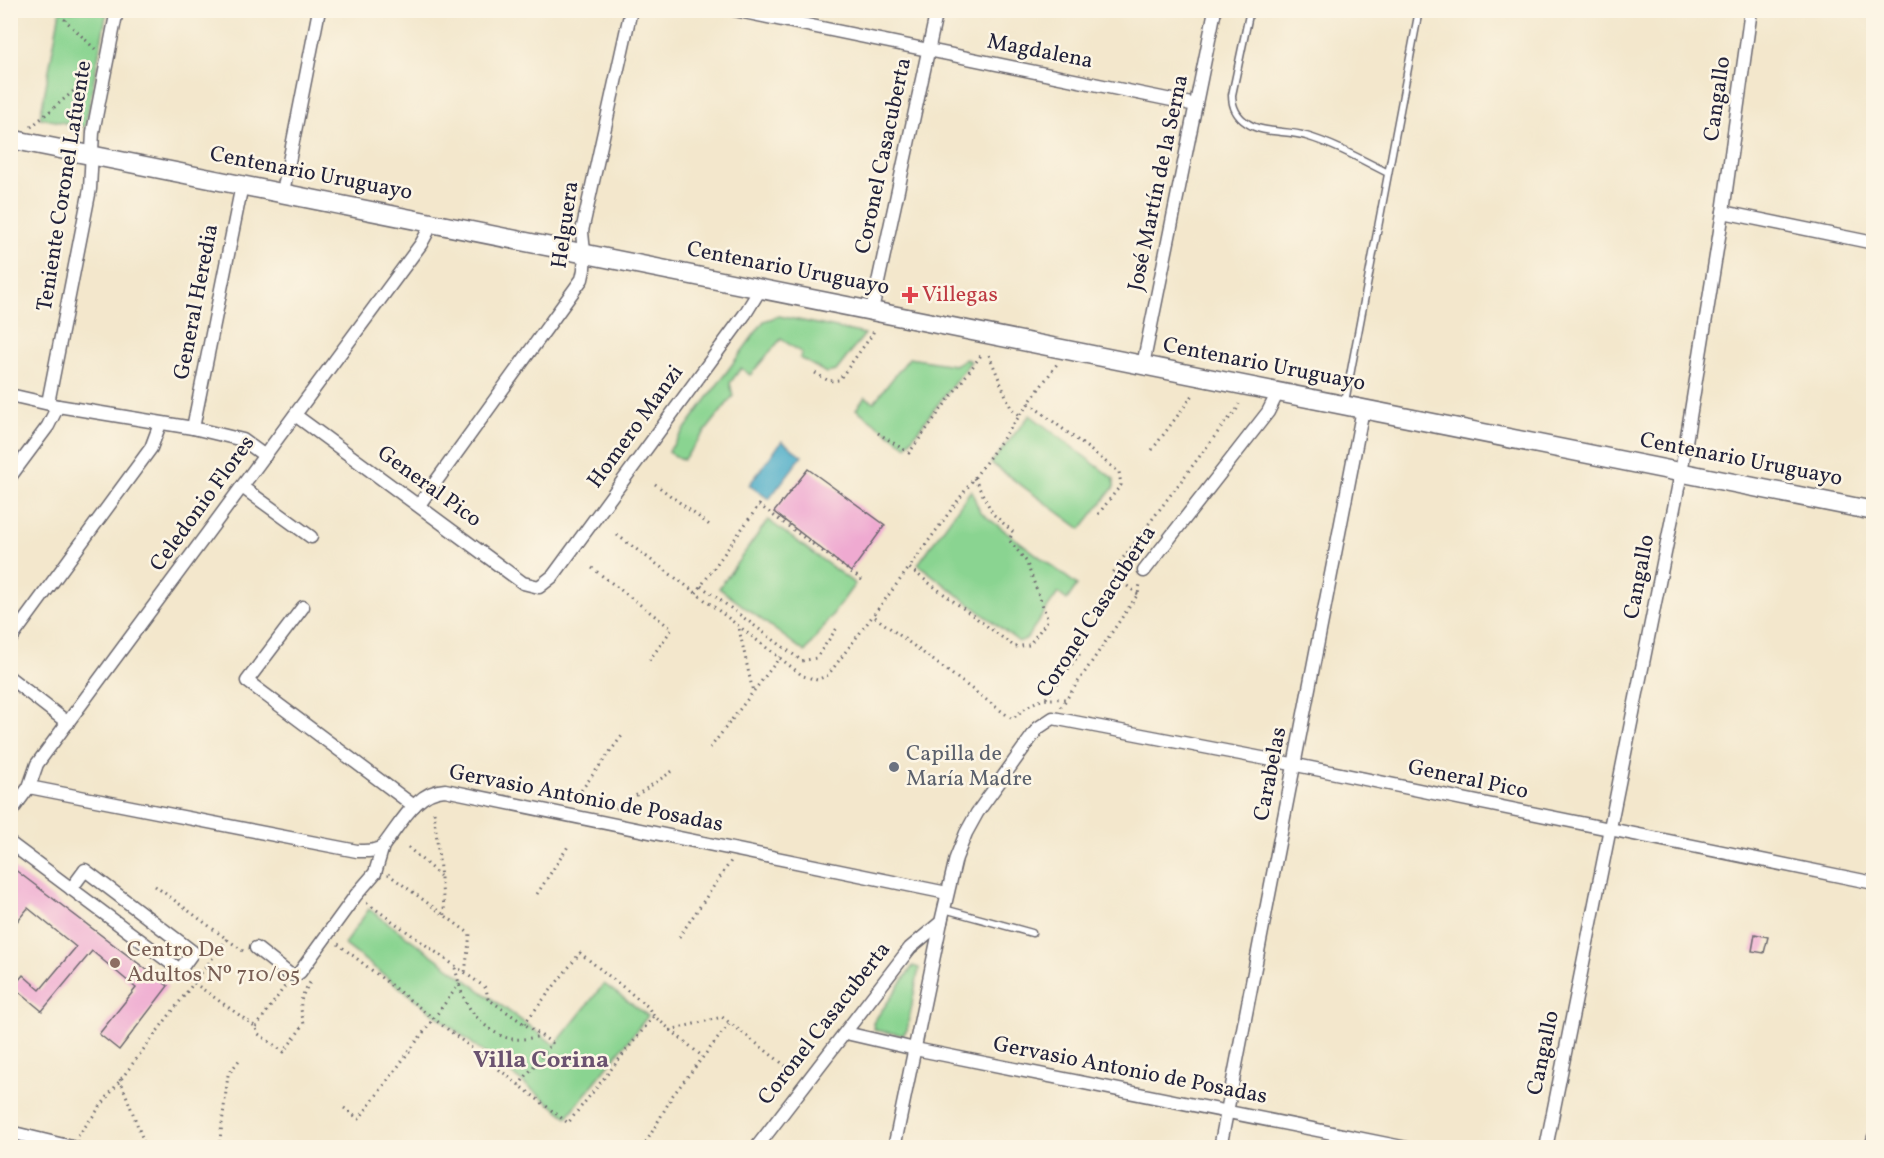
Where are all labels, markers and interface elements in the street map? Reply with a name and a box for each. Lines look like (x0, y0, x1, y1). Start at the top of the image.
street label: Magdalena (984, 27, 1096, 77)
street label: Coronel Casacuberta (848, 55, 920, 257)
street label: Cangallo (1697, 55, 1739, 143)
street label: Teniente Coronel Lafuente (30, 58, 100, 314)
street label: José Martín de la Serna (1121, 72, 1197, 294)
street label: Centenario Uruguayo (207, 139, 415, 209)
street label: Helguera (545, 179, 587, 271)
street label: General Heredia (167, 222, 227, 382)
street label: Centenario Uruguayo (684, 234, 892, 304)
place label: Villegas (922, 280, 998, 311)
marker: Villegas (903, 288, 917, 302)
street label: Centenario Uruguayo (1160, 330, 1368, 400)
street label: Homero Manzi (581, 359, 691, 495)
street label: Centenario Uruguayo (1637, 425, 1845, 495)
street label: Celedonio Flores (143, 430, 263, 578)
street label: General Pico (370, 439, 488, 535)
street label: Coronel Casacuberta (1030, 520, 1164, 704)
street label: Cangallo (1617, 532, 1663, 622)
street label: Carabelas (1247, 724, 1295, 824)
place label: Capilla de María Madre (906, 739, 1032, 795)
street label: General Pico (1405, 752, 1531, 808)
street label: Gervasio Antonio de Posadas (446, 757, 726, 841)
marker: Capilla de María Madre (887, 760, 901, 774)
place label: Centro De Adultos Nº 710/05 (127, 935, 300, 991)
street label: Coronel Casacuberta (751, 936, 899, 1112)
marker: Centro De Adultos Nº 710/05 (108, 956, 122, 970)
street label: Cangallo (1520, 1008, 1568, 1098)
street label: Gervasio Antonio de Posadas (990, 1029, 1270, 1113)
district label: Villa Corina (473, 1044, 609, 1078)

